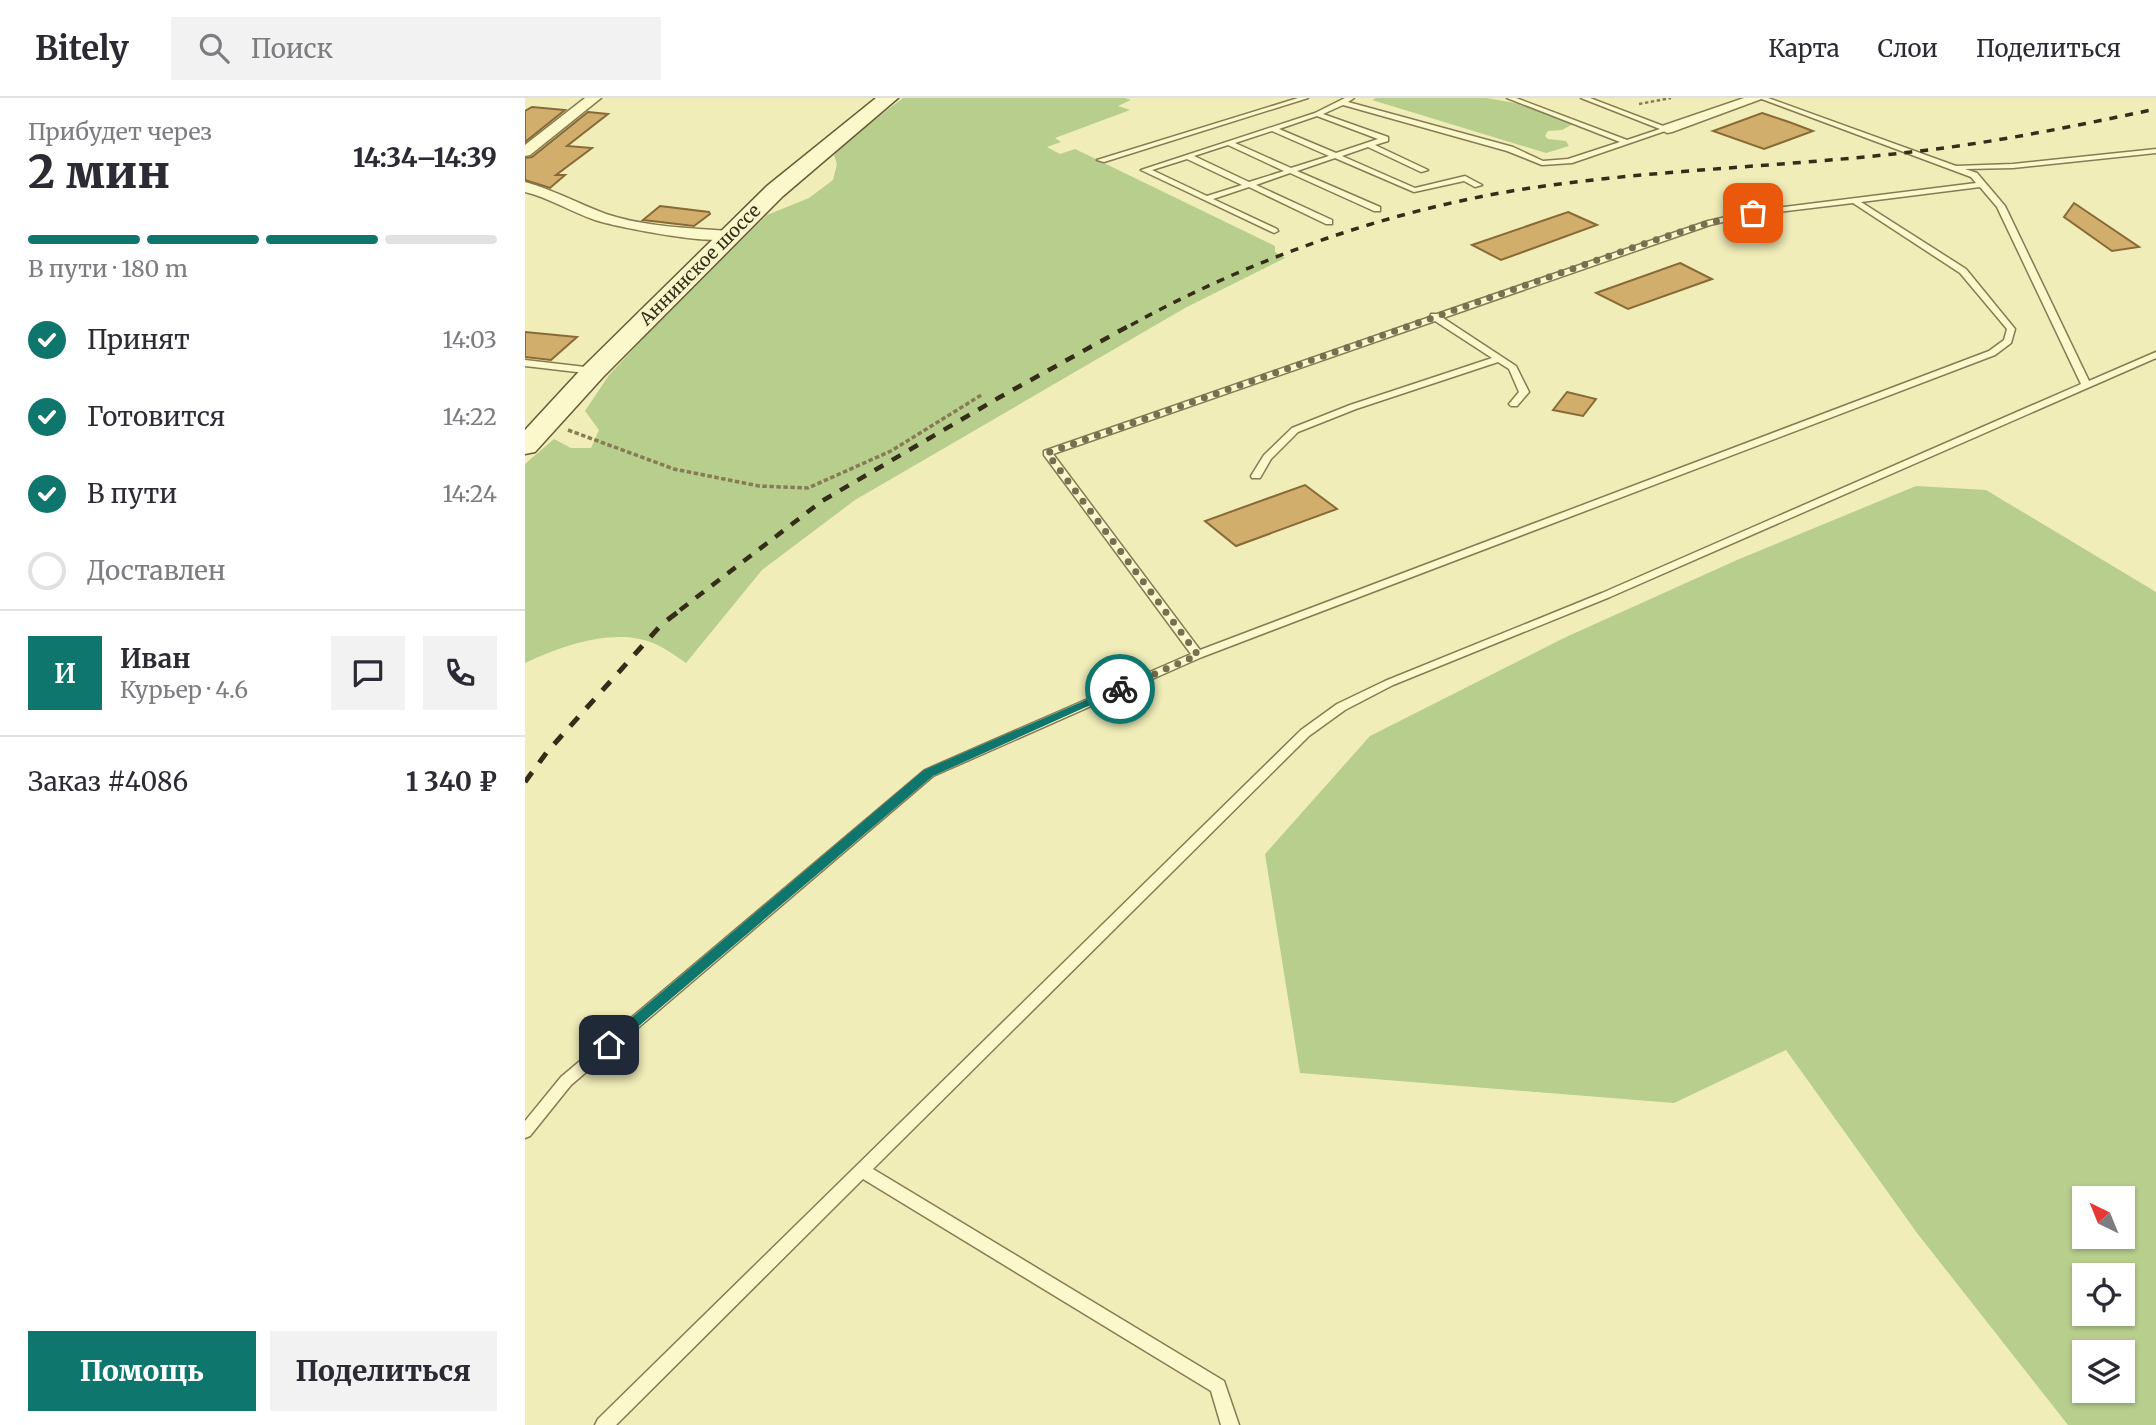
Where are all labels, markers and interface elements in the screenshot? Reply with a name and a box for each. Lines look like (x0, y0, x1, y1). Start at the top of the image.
search box (171, 17, 661, 80)
text: Bitely (35, 28, 129, 69)
icon: search (195, 29, 233, 67)
text: Поиск (251, 32, 333, 65)
text: Карта (1768, 33, 1840, 64)
text: Слои (1878, 33, 1938, 64)
text: Поделиться (1976, 33, 2121, 64)
text: Прибудет через (28, 117, 212, 146)
text: 14:34–14:39 (353, 141, 497, 174)
text: 2 мин (28, 143, 170, 201)
pin (1723, 183, 1783, 243)
icon: bag (1734, 194, 1772, 232)
street label: Аннинское шоссе (633, 199, 765, 331)
text: В пути · 180 m (28, 254, 188, 283)
icon: check (28, 321, 66, 359)
text: Принят (87, 323, 190, 356)
text: 14:03 (443, 325, 497, 354)
icon: check (28, 398, 66, 436)
text: Готовится (87, 400, 225, 433)
text: 14:22 (443, 402, 497, 431)
icon: check (28, 475, 66, 513)
text: В пути (87, 477, 177, 510)
text: 14:24 (442, 479, 497, 508)
text: Доставлен (87, 554, 226, 587)
button: chat (331, 636, 405, 710)
button: phone (423, 636, 497, 710)
text: Иван (120, 642, 190, 675)
courier (1085, 654, 1155, 724)
text: И (54, 657, 76, 690)
icon: bike (1101, 670, 1139, 708)
text: Курьер · 4.6 (120, 675, 248, 704)
text: Заказ #4086 (28, 765, 188, 798)
text: 1 340 ₽ (406, 765, 497, 798)
pin (579, 1015, 639, 1075)
icon: home (590, 1026, 628, 1064)
north arrow (2072, 1186, 2135, 1250)
map controls (2072, 1186, 2135, 1403)
button: locate (2072, 1263, 2135, 1326)
button: Помощь (28, 1331, 256, 1411)
button: Поделиться (270, 1331, 497, 1411)
button: layers (2072, 1340, 2135, 1403)

